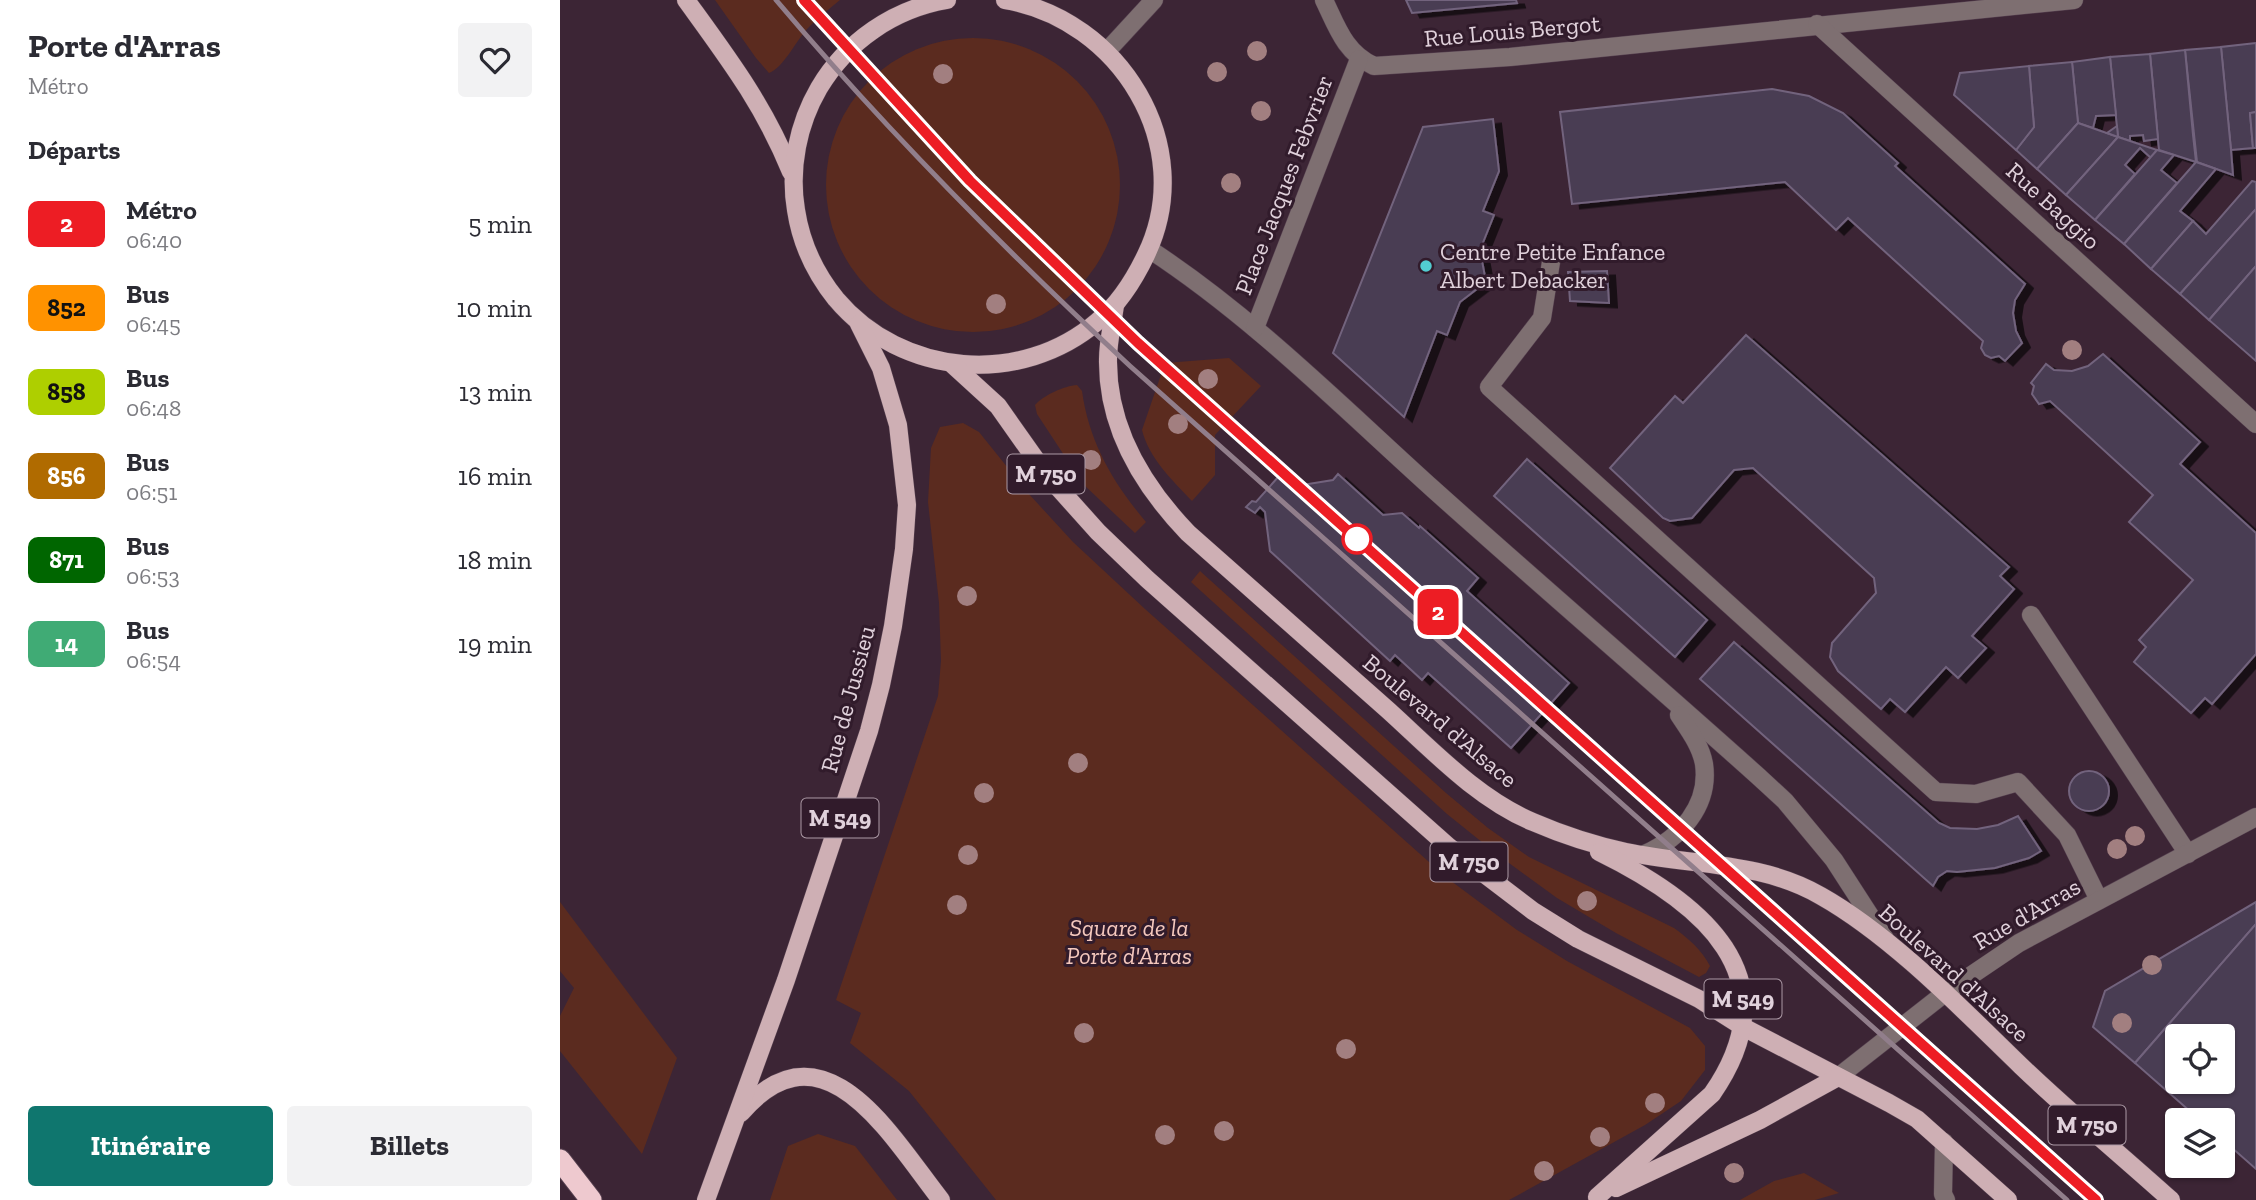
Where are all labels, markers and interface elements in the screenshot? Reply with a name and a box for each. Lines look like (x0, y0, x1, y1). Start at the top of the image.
street label: Rue Louis Bergot (1423, 8, 1601, 53)
button: heart (458, 23, 532, 97)
text: Porte d'Arras (28, 26, 221, 65)
street label: Place Jacques Febvrier (1228, 71, 1339, 299)
text: Métro (28, 72, 89, 100)
text: Départs (28, 134, 120, 166)
street label: Rue Baggio (2000, 156, 2106, 255)
text: Métro (126, 194, 197, 226)
text: 5 min (468, 208, 532, 240)
text: 2 (60, 209, 73, 238)
text: 06:40 (126, 226, 182, 254)
place label: Centre Petite Enfance Albert Debacker (1440, 237, 1665, 294)
marker: Centre Petite Enfance Albert Debacker (1418, 258, 1434, 274)
text: Bus (126, 278, 169, 310)
text: 10 min (456, 292, 532, 324)
text: 852 (47, 293, 86, 322)
text: 06:45 (126, 310, 181, 338)
text: Bus (126, 362, 169, 394)
text: 13 min (459, 376, 532, 408)
text: 858 (47, 377, 86, 406)
text: 06:48 (126, 394, 181, 422)
text: Bus (126, 446, 169, 478)
road number: M 750 (1008, 454, 1084, 494)
text: 16 min (458, 460, 532, 492)
text: 856 (47, 461, 86, 490)
text: 06:51 (126, 478, 177, 506)
unlabelled marker (1342, 524, 1372, 554)
text: Bus (126, 530, 169, 562)
text: 18 min (457, 544, 532, 576)
text: 871 (49, 545, 84, 574)
text: 06:53 (126, 562, 180, 590)
line badge: 2 (1415, 589, 1461, 635)
text: 2 (1432, 597, 1444, 626)
text: Bus (126, 614, 169, 646)
street label: Rue de Jussieu (814, 622, 881, 775)
text: 19 min (458, 628, 532, 660)
text: 14 (55, 629, 78, 658)
text: 06:54 (126, 646, 181, 674)
street label: Boulevard d'Alsace (1357, 648, 1523, 794)
road number: M 549 (802, 798, 878, 838)
road number: M 750 (1430, 842, 1508, 882)
street label: Rue d'Arras (1968, 871, 2085, 956)
street label: Boulevard d'Alsace (1873, 897, 2036, 1048)
park label: Square de la Porte d'Arras (1066, 913, 1192, 970)
road number: M 549 (1704, 980, 1782, 1018)
map controls (2165, 1024, 2235, 1178)
button: locate (2165, 1024, 2235, 1094)
button: Itinéraire (28, 1106, 273, 1186)
button: Billets (287, 1106, 532, 1186)
road number: M 750 (2048, 1106, 2126, 1144)
button: layers (2165, 1108, 2235, 1178)

